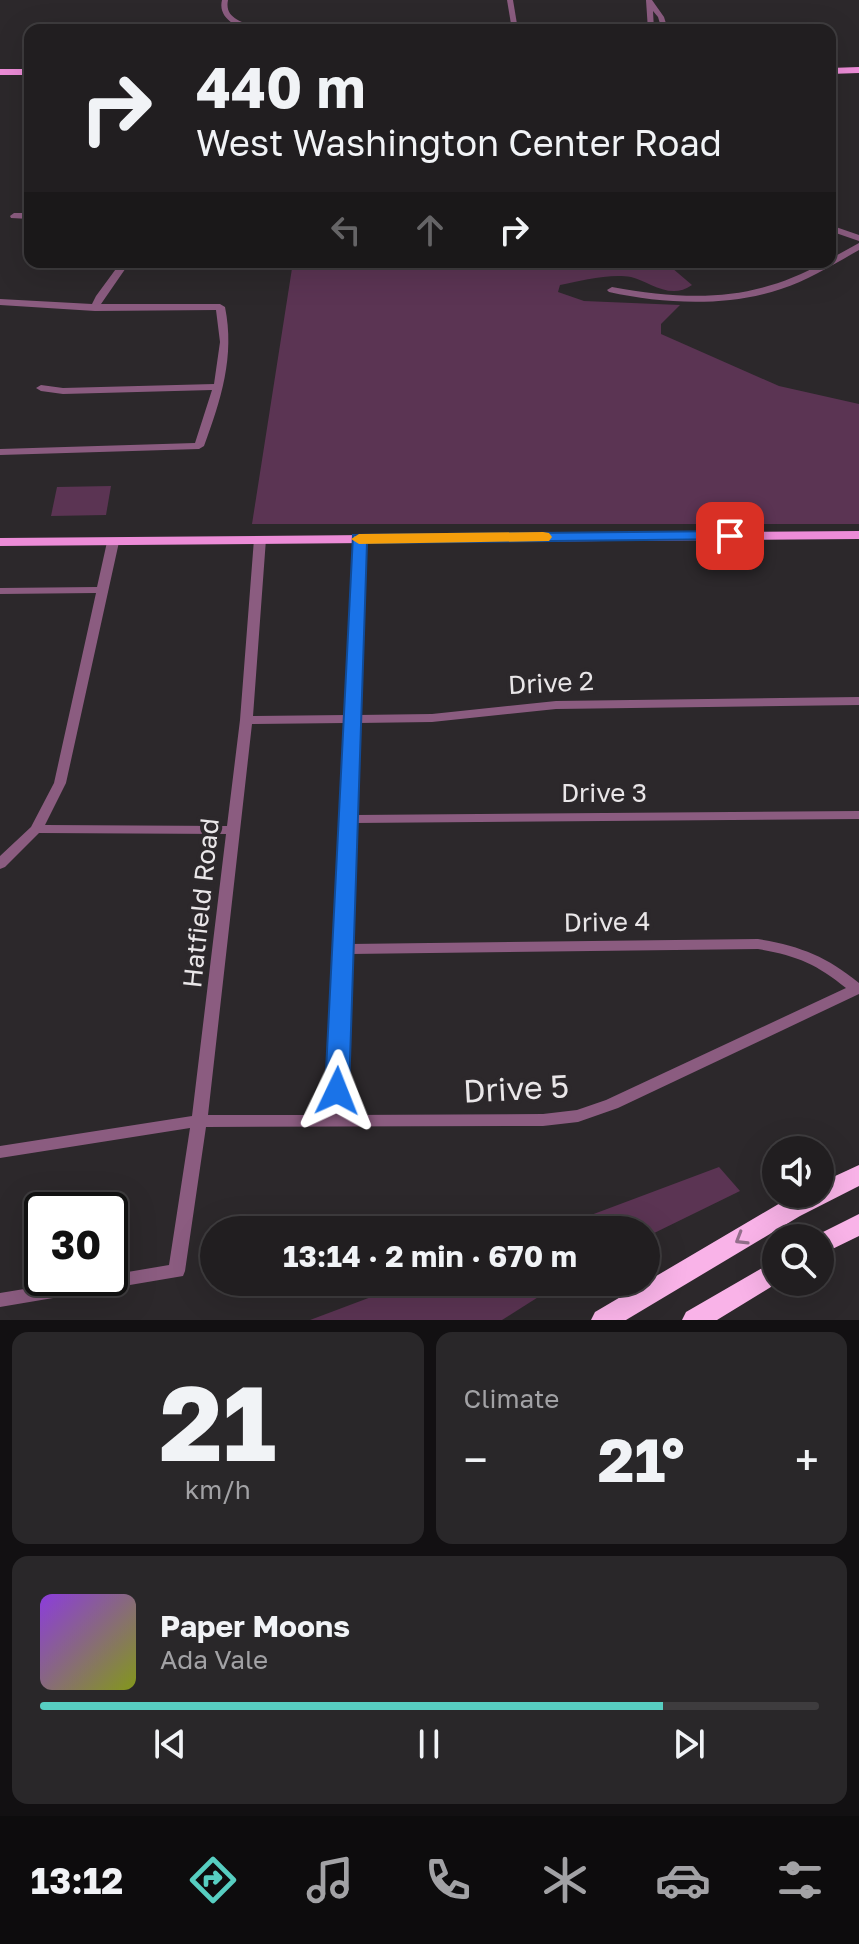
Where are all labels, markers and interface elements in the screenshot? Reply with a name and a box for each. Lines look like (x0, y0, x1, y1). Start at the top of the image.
text: 440 m (196, 53, 365, 120)
icon: right (64, 56, 168, 160)
text: West Washington Center Road (196, 121, 722, 164)
icon: left (324, 208, 368, 252)
icon: ahead (408, 208, 452, 252)
icon: right (492, 208, 536, 252)
pin (696, 502, 764, 570)
icon: arrive (708, 514, 752, 558)
street label: Drive 2 (507, 665, 595, 700)
street label: Drive 3 (561, 777, 647, 808)
street label: Hatfield Road (176, 817, 225, 989)
street label: Drive 4 (563, 905, 651, 938)
position arrow (295, 1049, 379, 1133)
street label: Drive 5 (462, 1066, 570, 1110)
map controls (762, 1136, 834, 1296)
button: sound (762, 1136, 834, 1208)
speed limit sign: 30 (24, 1192, 128, 1296)
button: search (762, 1224, 834, 1296)
one-way arrow (735, 1229, 750, 1245)
text: 13:14 · 2 min · 670 m (283, 1238, 577, 1274)
text: 21 (159, 1359, 276, 1484)
text: Climate (464, 1383, 559, 1414)
text: 21° (598, 1423, 685, 1495)
text: − (464, 1433, 488, 1486)
text: + (795, 1433, 819, 1486)
text: km/h (185, 1474, 251, 1505)
text: Paper Moons (160, 1608, 350, 1644)
text: Ada Vale (160, 1644, 268, 1675)
icon: previous (148, 1722, 192, 1766)
icon: pause (407, 1722, 451, 1766)
icon: next (667, 1722, 711, 1766)
icon: directions (185, 1852, 241, 1908)
icon: music (302, 1852, 358, 1908)
icon: phone (420, 1852, 476, 1908)
icon: climate (537, 1852, 593, 1908)
icon: car (655, 1852, 711, 1908)
icon: filters (772, 1852, 828, 1908)
text: 13:12 (31, 1859, 123, 1902)

